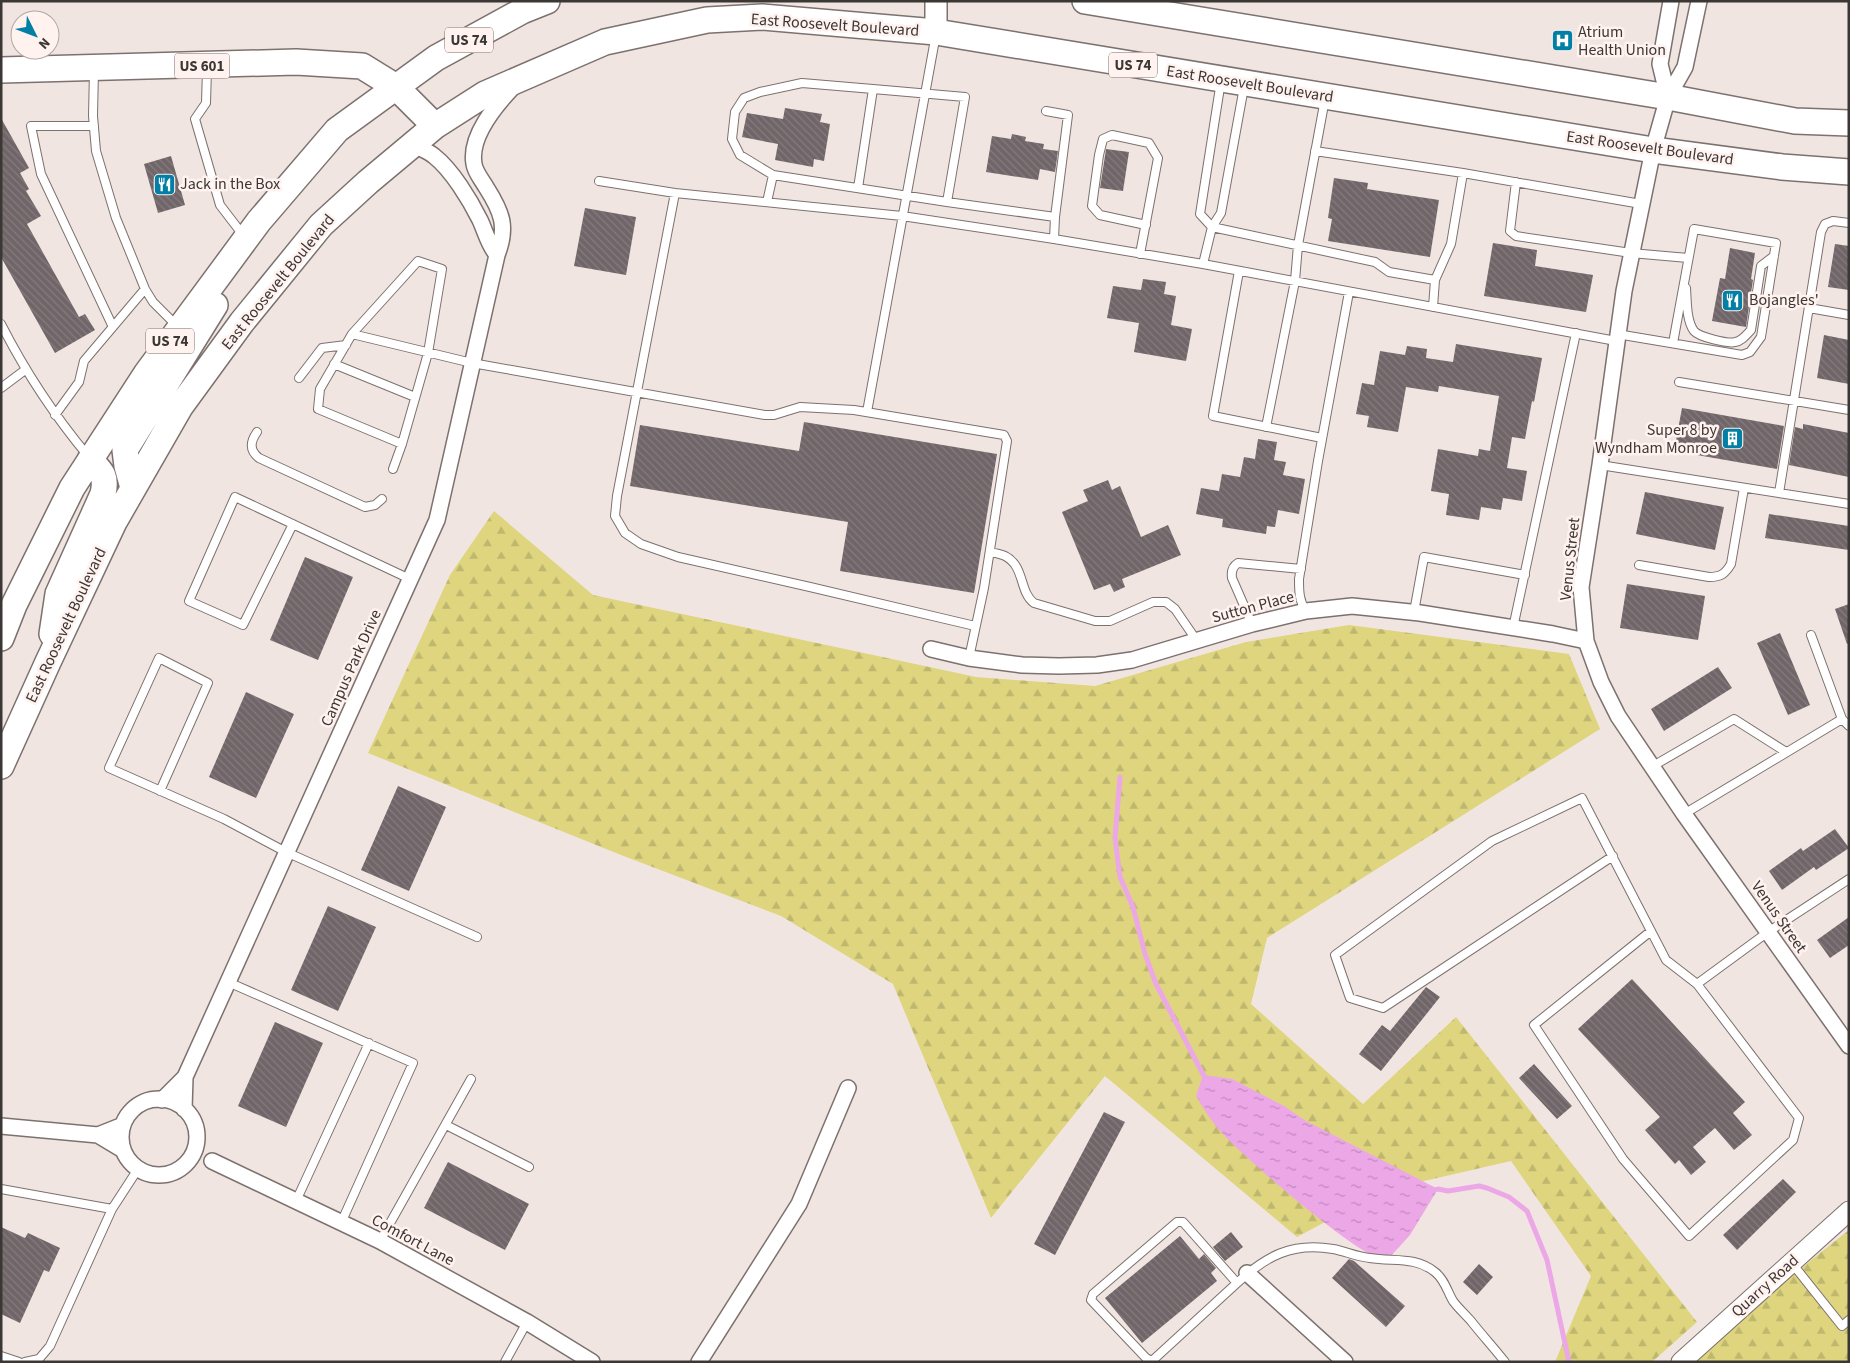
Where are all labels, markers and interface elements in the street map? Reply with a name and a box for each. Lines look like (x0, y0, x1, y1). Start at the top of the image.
street label: East Roosevelt Boulevard (750, 8, 920, 42)
north arrow (10, 10, 60, 60)
place label: Atrium Health Union (1578, 21, 1666, 61)
road number: US 74 (445, 28, 493, 52)
hospital icon: Atrium Health Union (1550, 29, 1574, 53)
text: N (33, 33, 54, 53)
road number: US 74 (1109, 52, 1157, 78)
road number: US 601 (174, 54, 230, 78)
street label: East Roosevelt Boulevard (1165, 60, 1335, 108)
street label: East Roosevelt Boulevard (1565, 125, 1735, 171)
restaurant icon: Jack in the Box (152, 172, 176, 196)
place label: Jack in the Box (180, 173, 280, 195)
street label: East Roosevelt Boulevard (216, 209, 340, 355)
restaurant icon: Bojangles' (1721, 288, 1745, 312)
place label: Bojangles' (1749, 289, 1819, 311)
road number: US 74 (146, 328, 194, 354)
place label: Super 8 by Wyndham Monroe (1595, 419, 1718, 459)
building icon: Super 8 by Wyndham Monroe (1721, 427, 1745, 451)
street label: Venus Street (1555, 516, 1585, 602)
street label: East Roosevelt Boulevard (20, 544, 112, 706)
street label: Sutton Place (1209, 585, 1297, 629)
street label: Campus Park Drive (315, 606, 387, 730)
street label: Venus Street (1746, 877, 1812, 958)
street label: Comfort Lane (368, 1209, 458, 1271)
street label: Quarry Road (1726, 1250, 1804, 1322)

